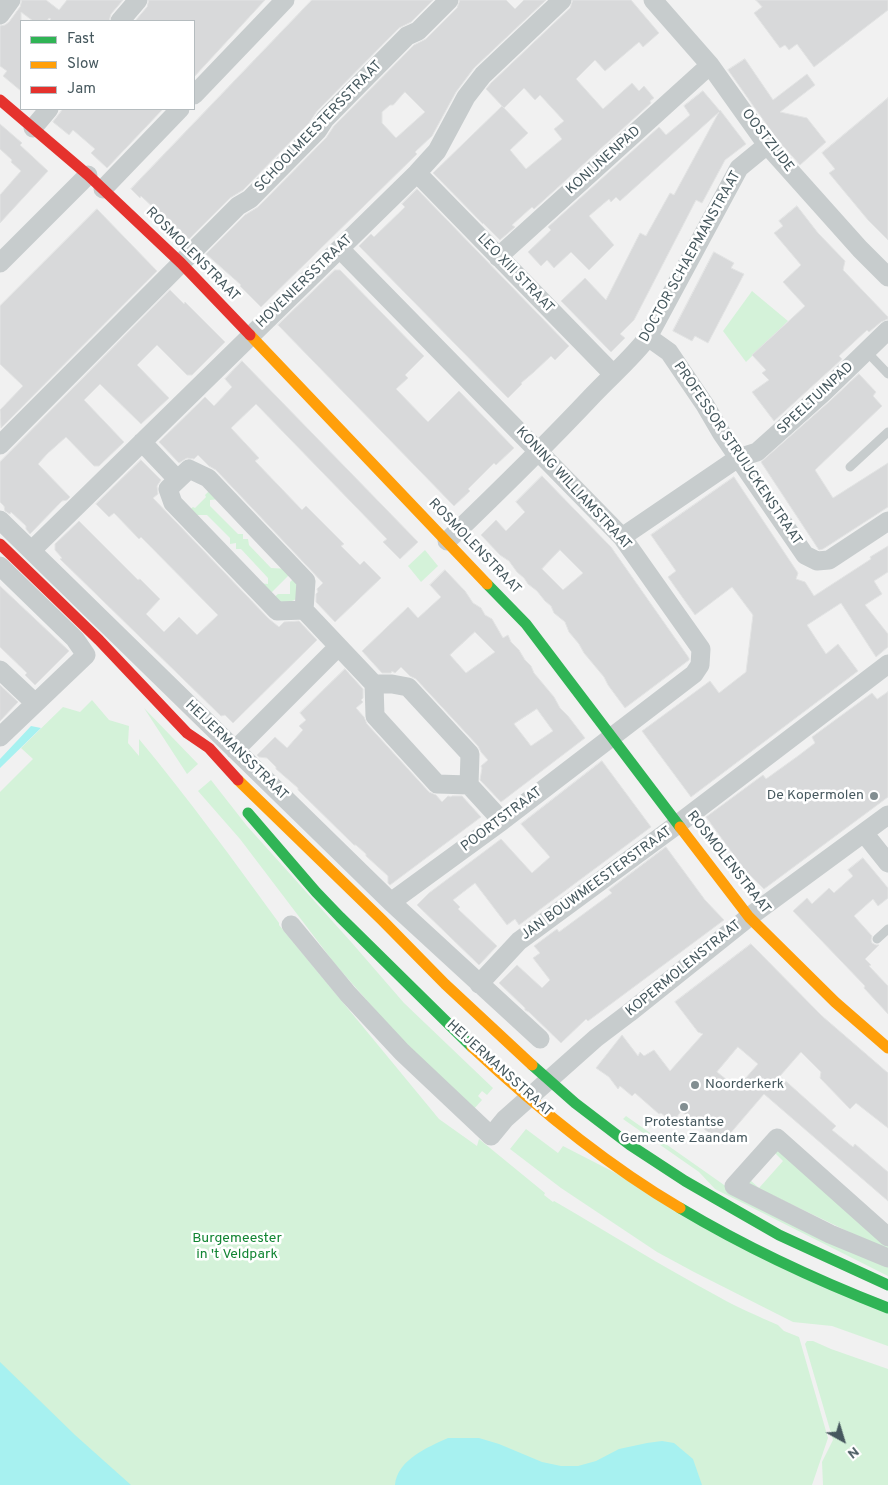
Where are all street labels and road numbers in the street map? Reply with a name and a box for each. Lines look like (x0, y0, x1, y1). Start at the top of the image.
street label: SCHOOLMEESTERSSTRAAT (252, 58, 386, 196)
street label: OOSTZIJDE (737, 106, 797, 176)
street label: KONIJNENPAD (563, 123, 645, 199)
street label: DOCTOR SCHAEPMANSTRAAT (637, 168, 745, 346)
street label: ROSMOLENSTRAAT (141, 204, 243, 306)
street label: LEO XIII STRAAT (473, 231, 557, 317)
street label: HOVENIERSSTRAAT (254, 232, 356, 332)
street label: PROFESSOR STRUIJCKENSTRAAT (669, 359, 805, 549)
street label: SPEELTUINPAD (774, 359, 858, 439)
street label: KONING WILLIAMSTRAAT (512, 424, 634, 554)
street label: ROSMOLENSTRAAT (424, 496, 524, 598)
street label: HEIJERMANSSTRAAT (181, 698, 291, 804)
street label: POORTSTRAAT (458, 784, 546, 856)
street label: ROSMOLENSTRAAT (683, 808, 773, 918)
street label: JAN BOUWMEESTERSTRAAT (518, 824, 676, 944)
street label: KOPERMOLENSTRAAT (623, 917, 745, 1021)
street label: HEIJERMANSSTRAAT (443, 1017, 555, 1121)

